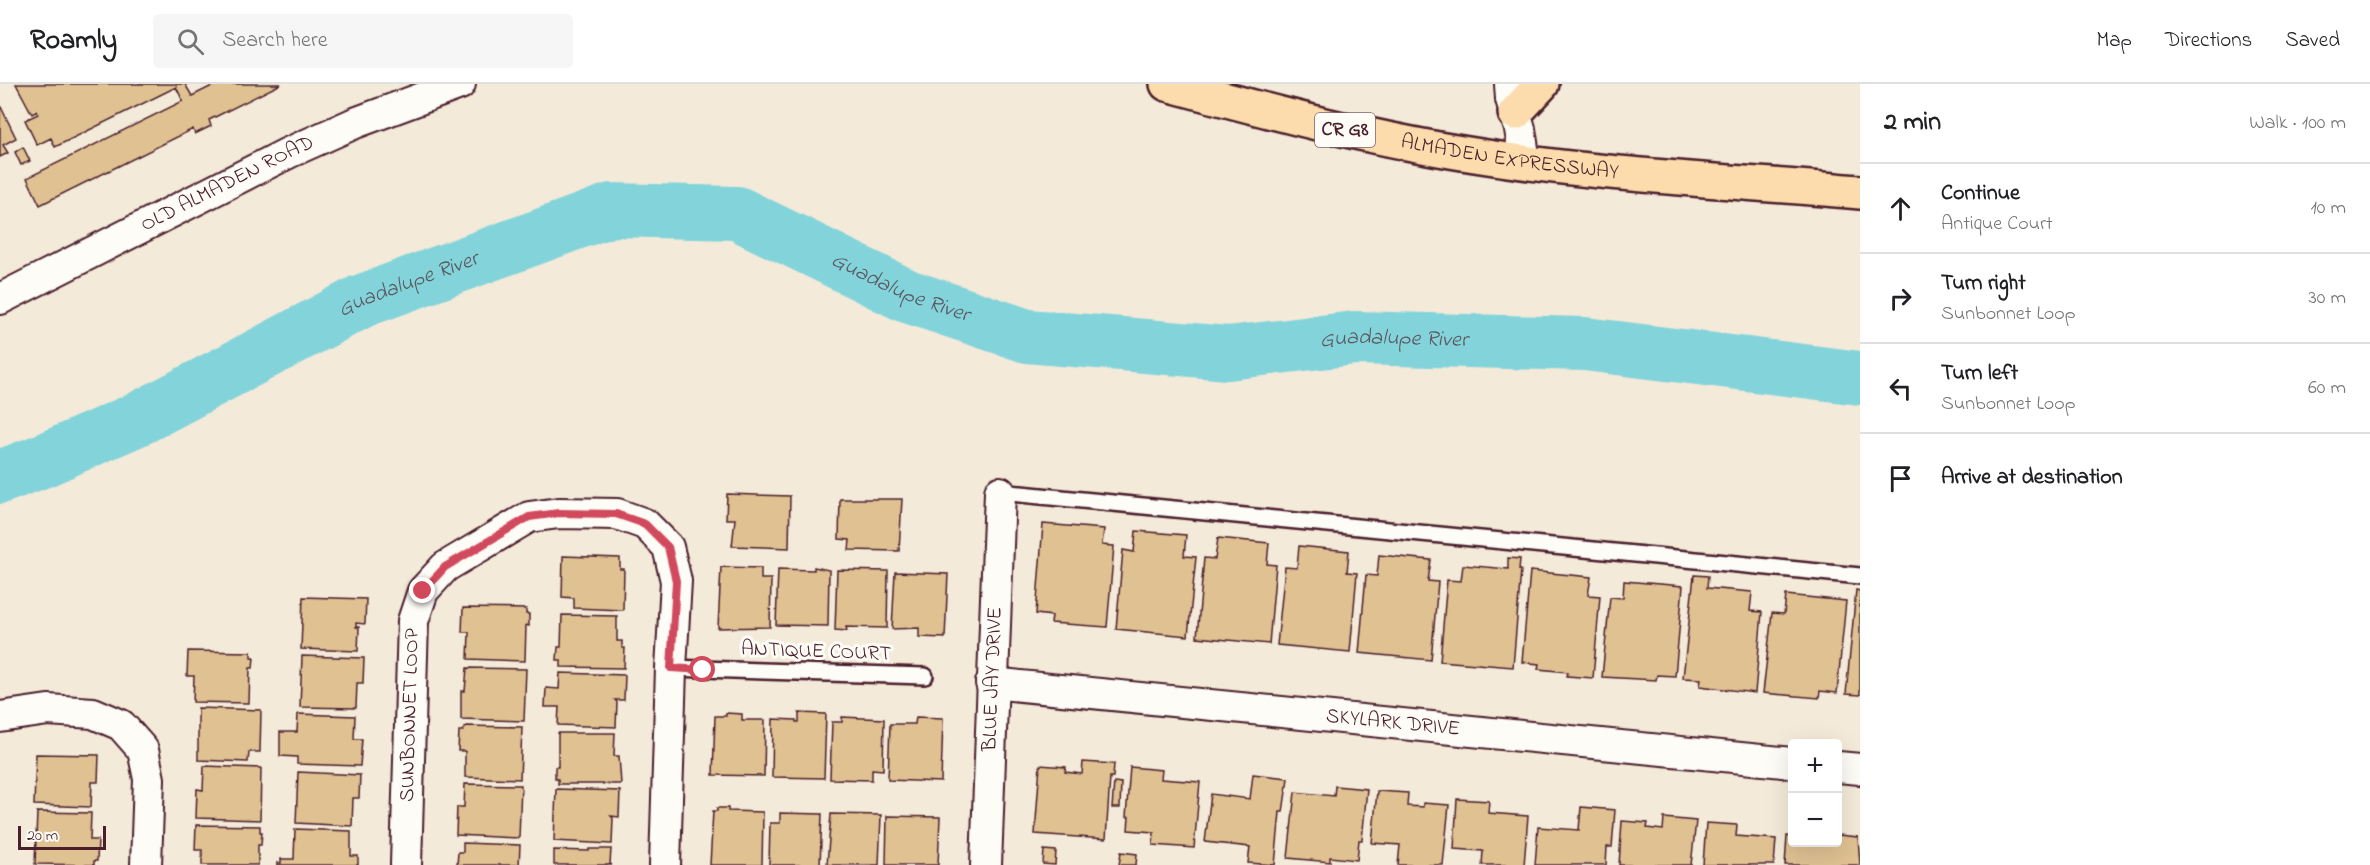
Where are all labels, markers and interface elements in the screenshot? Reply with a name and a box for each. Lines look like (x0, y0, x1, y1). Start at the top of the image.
search box (153, 14, 573, 68)
text: Roamly (30, 21, 117, 62)
icon: search (174, 25, 207, 58)
text: Search here (222, 25, 328, 57)
text: Map (2096, 26, 2132, 56)
text: Directions (2165, 26, 2252, 56)
text: Saved (2285, 26, 2340, 56)
text: 2 min (1884, 104, 1941, 142)
text: Walk · 100 m (2249, 109, 2346, 138)
road number: CR G8 (1315, 113, 1375, 147)
street label: ALMADEN EXPRESSWAY (1398, 127, 1620, 188)
street label: OLD ALMADEN ROAD (136, 128, 319, 240)
text: Continue (1941, 178, 2020, 210)
icon: ahead (1884, 192, 1917, 225)
text: 10 m (2310, 194, 2346, 223)
text: Antique Court (1941, 210, 2053, 239)
water label: Guadalupe River (332, 243, 486, 327)
water label: Guadalupe River (825, 245, 977, 333)
text: Turn right (1941, 268, 2026, 300)
icon: right (1884, 282, 1917, 315)
text: 30 m (2309, 284, 2346, 313)
text: Sunbonnet Loop (1941, 300, 2076, 329)
water label: Guadalupe River (1318, 322, 1471, 358)
text: Turn left (1941, 358, 2018, 390)
icon: left (1884, 372, 1917, 405)
text: 60 m (2308, 374, 2346, 403)
text: Sunbonnet Loop (1941, 390, 2076, 419)
icon: arrive (1884, 462, 1917, 495)
text: Arrive at destination (1941, 462, 2123, 494)
route end (409, 577, 435, 603)
street label: BLUE JAY DRIVE (975, 606, 1011, 753)
street label: SUNBONNET LOOP (393, 628, 428, 802)
street label: ANTIQUE COURT (740, 634, 892, 670)
route start (689, 656, 715, 682)
street label: SKYLARK DRIVE (1325, 702, 1461, 745)
map controls (1788, 739, 1842, 847)
button: + (1788, 739, 1842, 793)
button: − (1788, 793, 1842, 847)
scale bar (18, 823, 106, 850)
text: 20 m (27, 824, 58, 848)

